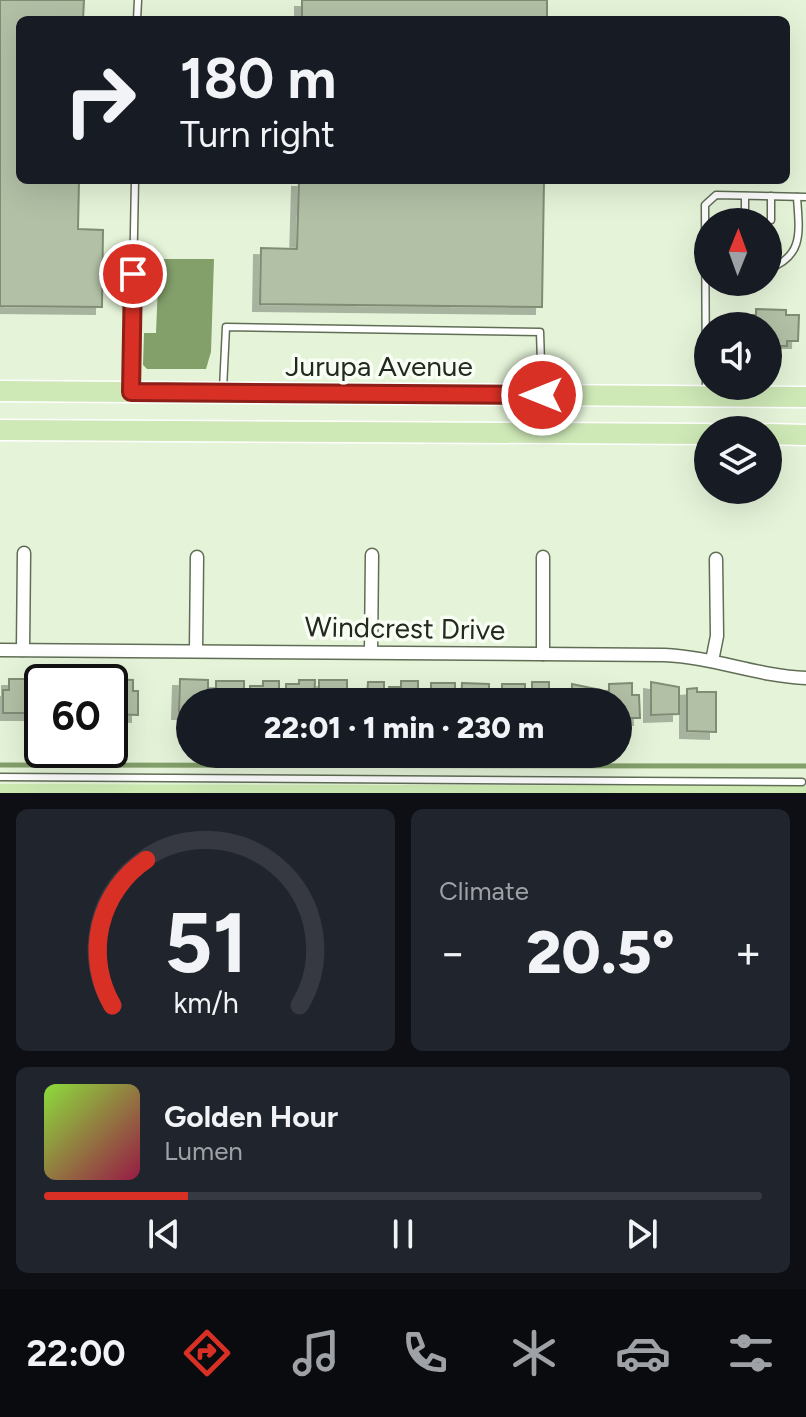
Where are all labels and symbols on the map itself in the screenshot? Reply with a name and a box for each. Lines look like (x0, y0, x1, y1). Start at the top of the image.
north arrow (694, 208, 782, 296)
pin (99, 240, 167, 308)
street label: Jurupa Avenue (285, 349, 473, 383)
position arrow (500, 353, 584, 437)
street label: Windcrest Drive (304, 609, 506, 647)
speed limit sign: 60 (24, 664, 128, 768)

